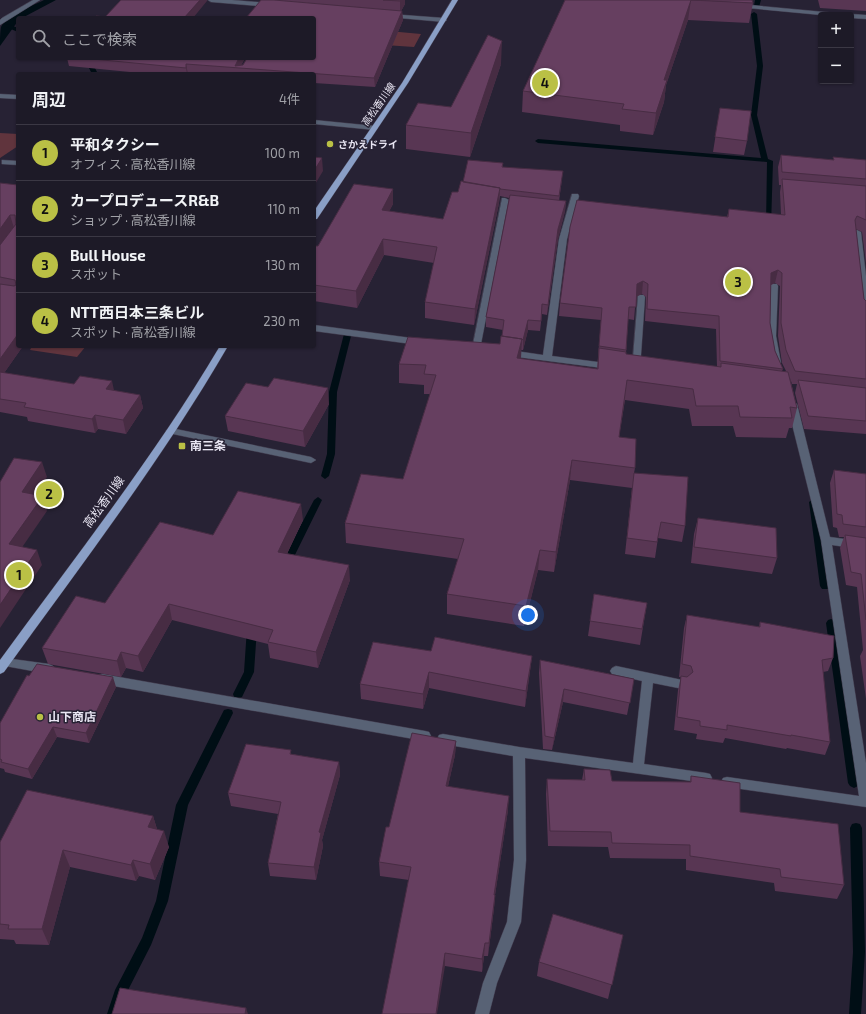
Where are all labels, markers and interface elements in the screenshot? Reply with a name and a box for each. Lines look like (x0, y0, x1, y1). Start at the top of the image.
map controls (818, 12, 854, 84)
button: + (818, 12, 854, 48)
search box (16, 16, 316, 60)
icon: search (30, 27, 52, 49)
text: ここで検索 (62, 30, 137, 48)
button: − (818, 48, 854, 84)
pin: 4 (532, 68, 558, 98)
street label: 高松香川線 (359, 80, 397, 128)
text: 周辺 (32, 89, 66, 109)
text: 4件 (279, 91, 300, 107)
text: 平和タクシー (70, 135, 160, 153)
place label: さかえドライ (338, 138, 398, 150)
marker: さかえドライ (325, 139, 335, 149)
text: 1 (42, 145, 48, 161)
text: 100 m (265, 145, 300, 161)
text: オフィス · 高松香川線 (70, 156, 196, 172)
text: カープロデュースR&B (70, 191, 219, 209)
text: 2 (41, 201, 49, 217)
text: 110 m (268, 201, 300, 217)
text: ショップ · 高松香川線 (70, 212, 196, 228)
text: Bull House (70, 246, 146, 264)
text: 3 (41, 257, 49, 273)
text: 130 m (265, 257, 300, 273)
text: スポット (70, 266, 122, 282)
pin: 3 (725, 267, 751, 297)
text: NTT西日本三条ビル (70, 303, 204, 321)
text: 4 (41, 313, 49, 329)
text: 230 m (263, 313, 300, 329)
text: スポット · 高松香川線 (70, 324, 196, 340)
place label: 南三条 (190, 438, 226, 452)
marker: 南三条 (177, 441, 187, 451)
street label: 高松香川線 (80, 473, 126, 530)
pin: 2 (36, 479, 62, 509)
pin: 1 (6, 560, 32, 590)
your location (518, 605, 538, 625)
place label: 山下商店 (48, 709, 96, 723)
marker: 山下商店 (35, 712, 45, 722)

